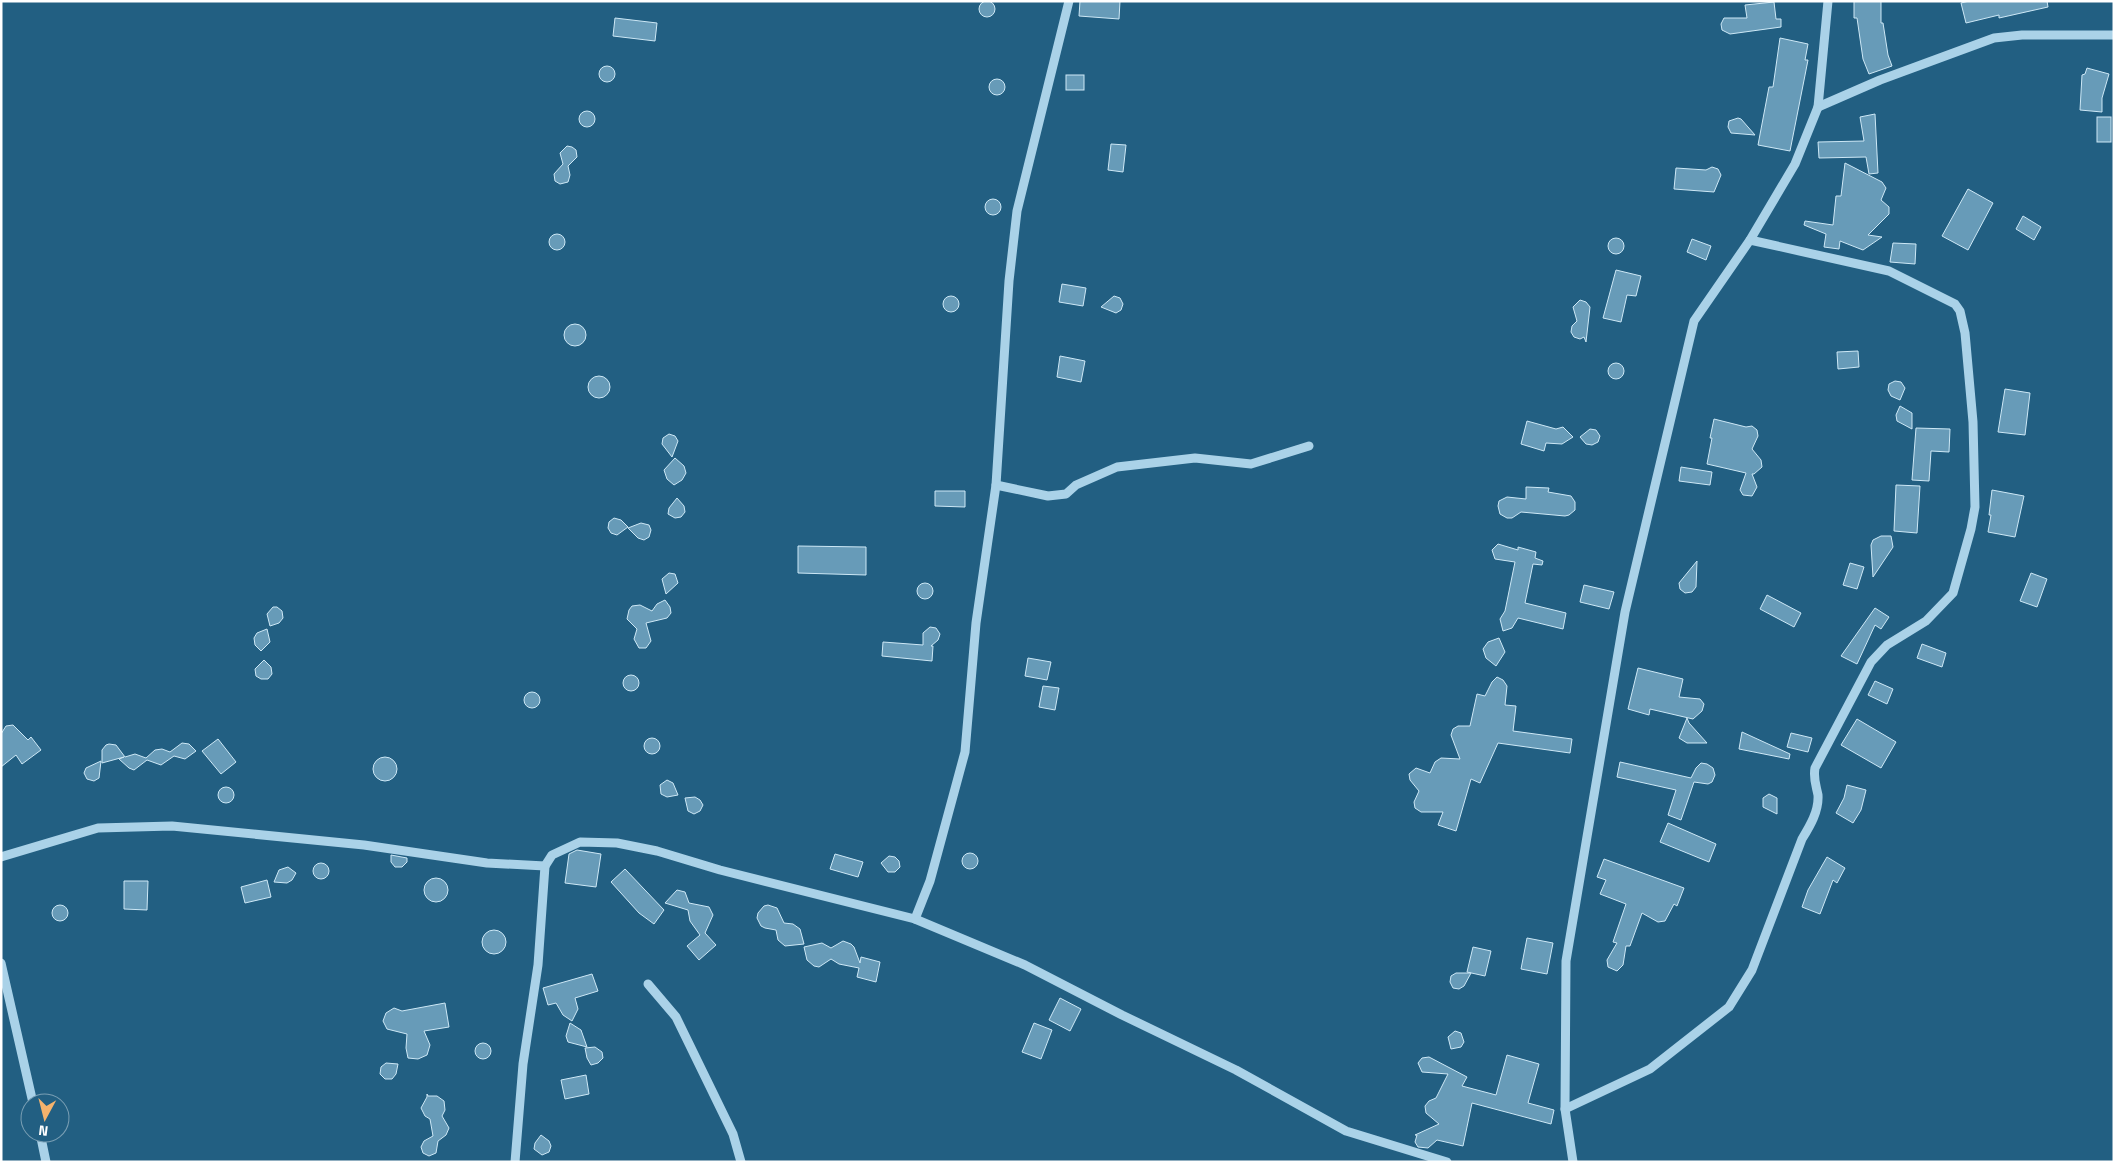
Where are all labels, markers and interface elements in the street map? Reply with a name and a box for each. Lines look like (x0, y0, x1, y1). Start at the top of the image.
north arrow (20, 1093, 70, 1143)
text: N (37, 1120, 49, 1142)

